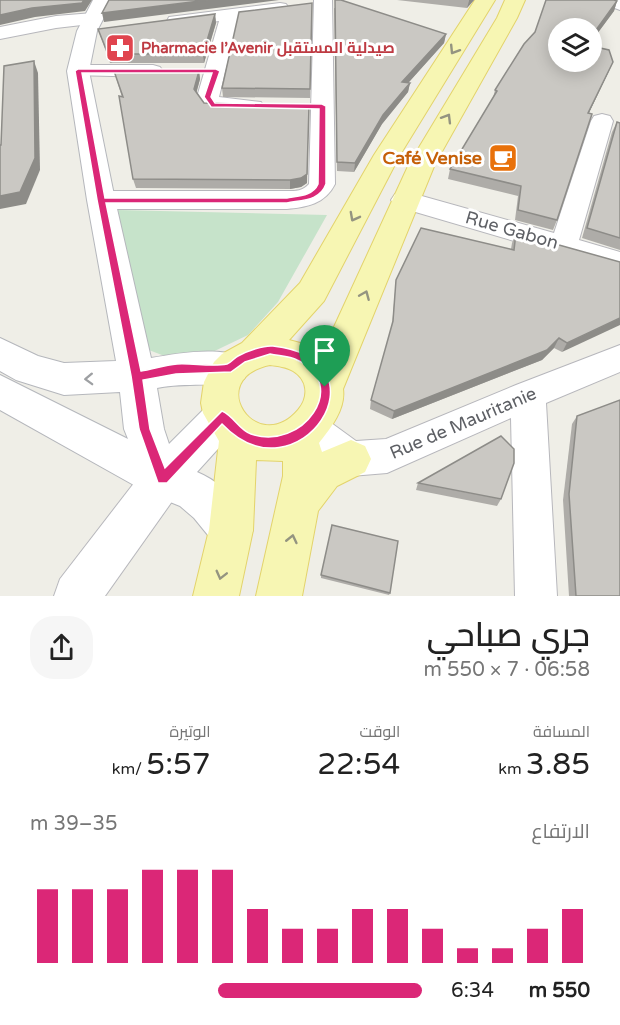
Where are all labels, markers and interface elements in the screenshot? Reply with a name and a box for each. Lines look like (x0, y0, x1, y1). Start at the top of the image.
map controls (548, 18, 602, 72)
button: layers (548, 18, 602, 72)
pharmacy icon: Pharmacie l’Avenir صيدلية المستقبل (104, 32, 136, 64)
place label: Pharmacie l’Avenir صيدلية المستقبل (141, 39, 395, 57)
one-way arrow (450, 44, 462, 54)
one-way arrow (440, 114, 451, 124)
cafe icon: Café Venise (487, 142, 519, 174)
place label: Café Venise (382, 147, 482, 169)
street label: Rue Gabon (463, 206, 561, 254)
one-way arrow (350, 211, 362, 222)
one-way arrow (357, 290, 369, 301)
pin (299, 325, 350, 387)
icon: arrive (308, 334, 341, 367)
one-way arrow (85, 372, 94, 385)
street label: Rue de Mauritanie (386, 382, 540, 464)
one-way arrow (285, 534, 298, 544)
one-way arrow (216, 570, 229, 580)
button: share (30, 616, 93, 679)
text: جري صباحي (427, 616, 590, 655)
text: 06:58 · 7 × 550 m (423, 658, 590, 682)
text: الوتيرة (170, 722, 211, 742)
text: الوقت (360, 722, 400, 742)
text: المسافة (533, 722, 590, 742)
text: 5:57 (146, 746, 211, 783)
text: 22:54 (317, 746, 400, 783)
text: 3.85 (526, 746, 590, 783)
text: /km (112, 759, 146, 779)
text: km (498, 759, 526, 779)
text: 35–39 m (30, 812, 118, 836)
text: الارتفاع (531, 820, 590, 844)
text: 6:34 (451, 979, 494, 1003)
text: 550 m (529, 979, 590, 1003)

